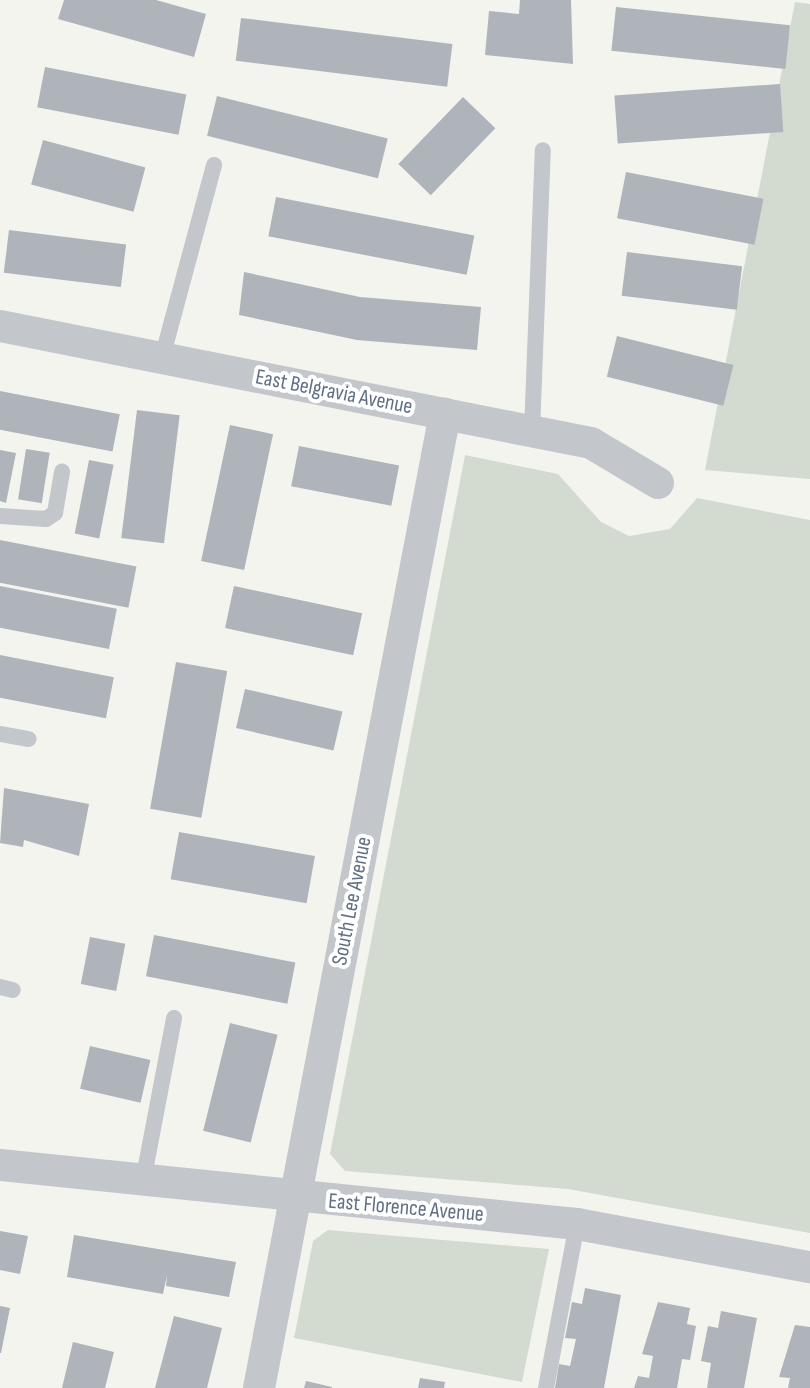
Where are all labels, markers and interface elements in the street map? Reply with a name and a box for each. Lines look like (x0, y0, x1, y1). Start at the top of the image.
street label: East Belgravia Avenue (253, 364, 415, 420)
street label: South Lee Avenue (327, 835, 377, 967)
street label: East Florence Avenue (327, 1188, 485, 1228)

